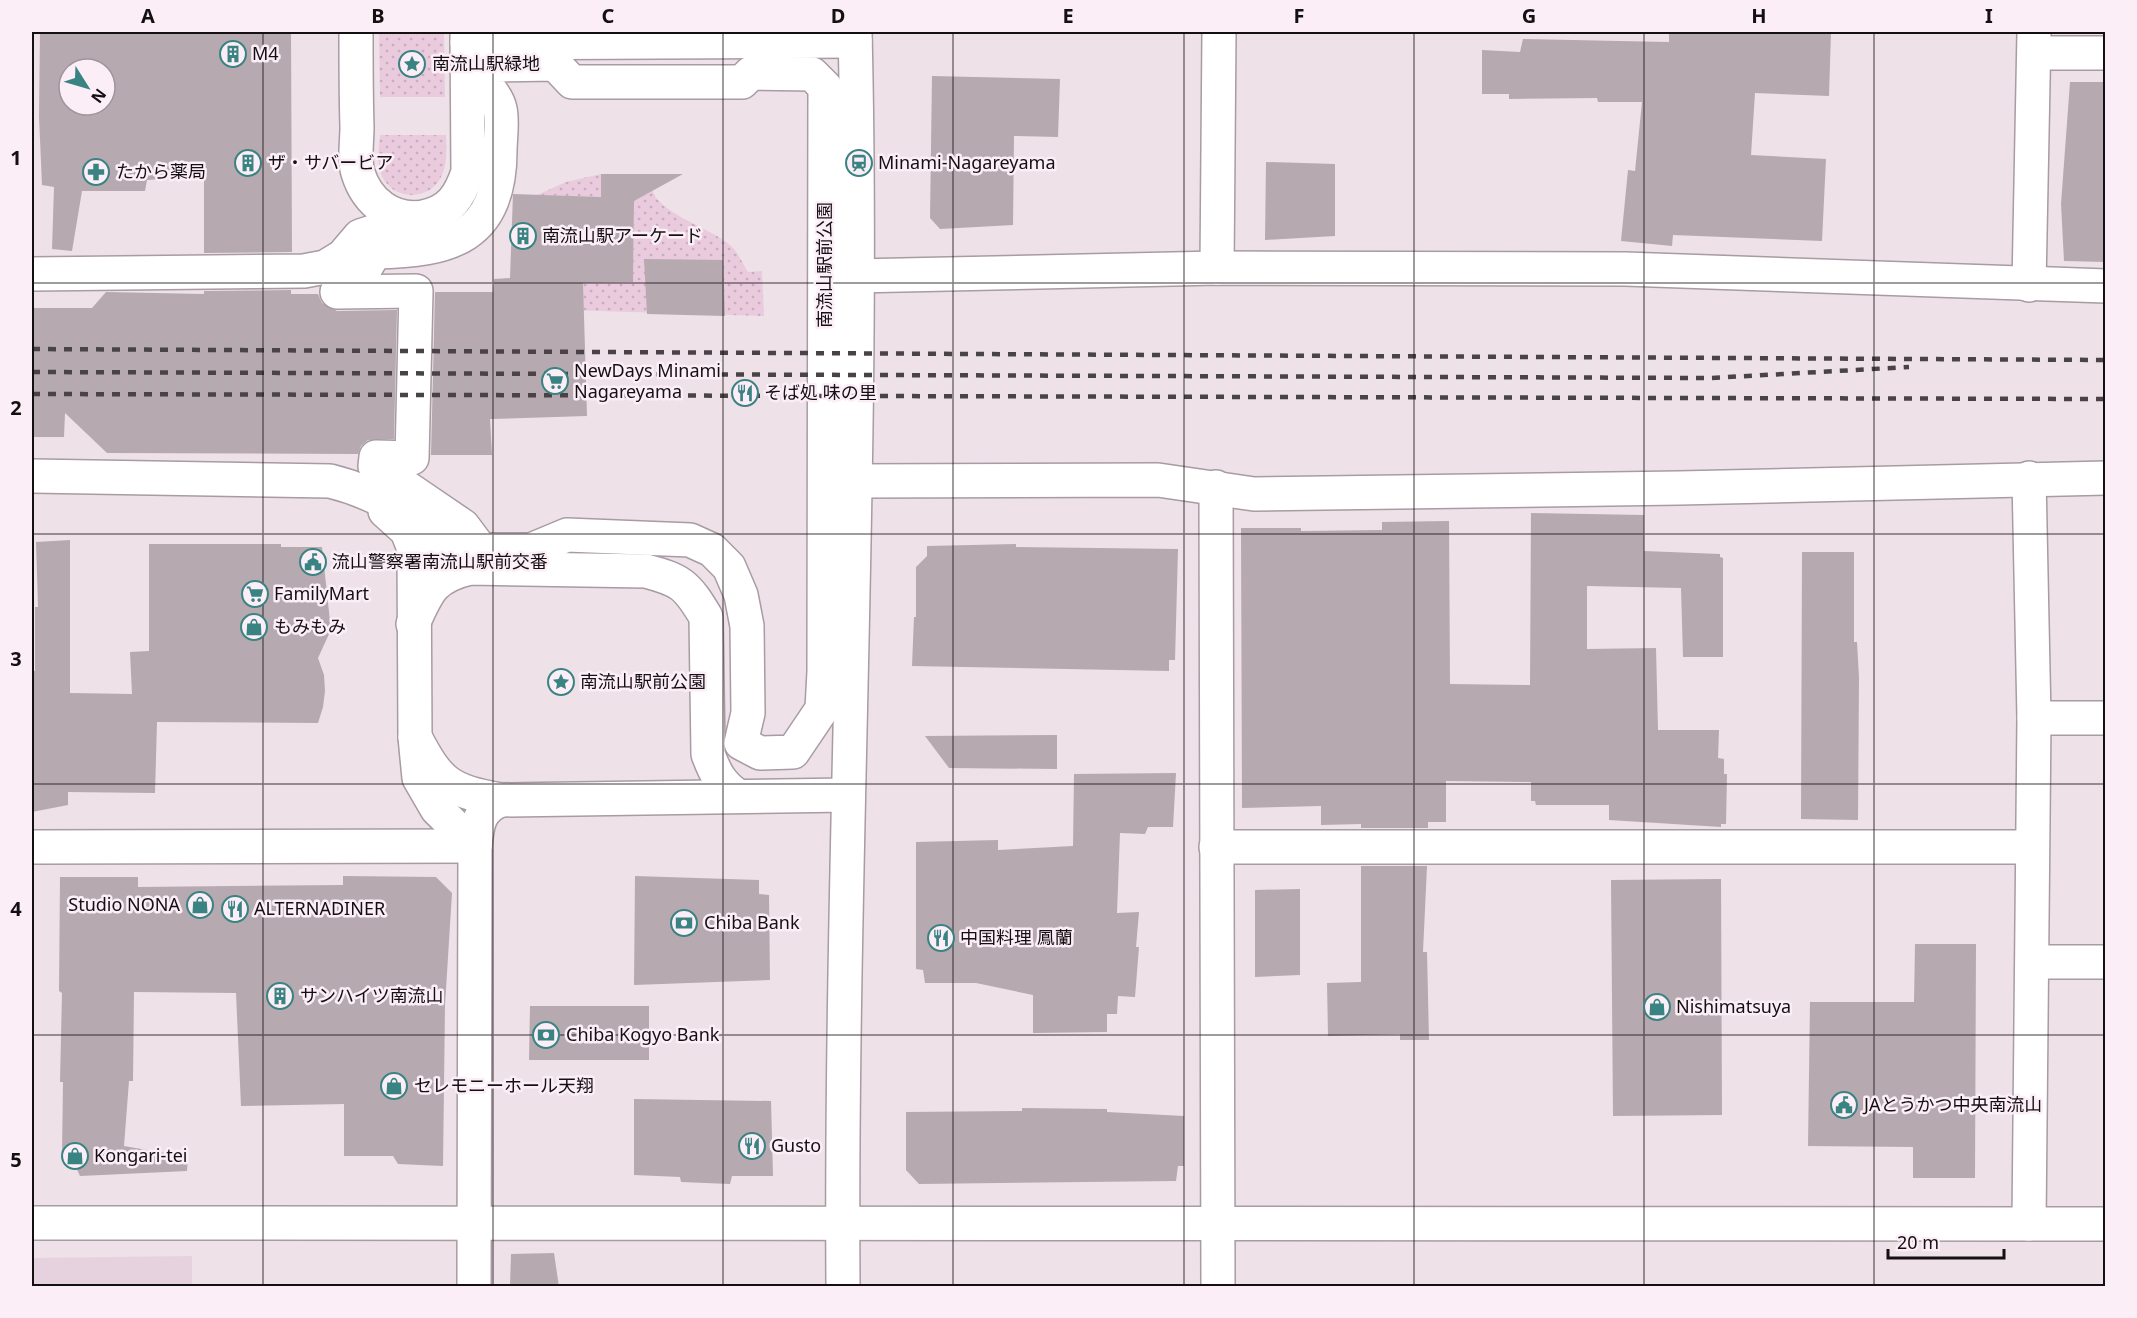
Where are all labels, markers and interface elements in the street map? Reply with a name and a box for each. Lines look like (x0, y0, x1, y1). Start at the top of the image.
text: A (141, 2, 155, 29)
text: B (371, 2, 385, 29)
text: C (602, 2, 615, 29)
text: D (831, 2, 845, 29)
text: E (1062, 2, 1074, 29)
text: F (1294, 2, 1304, 29)
text: G (1522, 2, 1536, 29)
text: H (1751, 2, 1767, 29)
text: I (1985, 2, 1993, 29)
building icon: M4 (218, 39, 248, 69)
place label: M4 (252, 41, 279, 65)
place icon: 南流山駅緑地 (397, 49, 427, 79)
place label: 南流山駅緑地 (432, 51, 540, 75)
north arrow (57, 57, 117, 117)
text: N (86, 84, 112, 108)
text: 1 (10, 144, 22, 171)
building icon: ザ・サバービア (233, 148, 263, 178)
station icon: Minami-Nagareyama (844, 148, 874, 178)
place label: ザ・サバービア (268, 150, 393, 174)
place label: Minami-Nagareyama (878, 150, 1055, 174)
pharmacy icon: たから薬局 (81, 157, 111, 187)
place label: たから薬局 (116, 159, 206, 183)
street label: 南流山駅前公園 (812, 202, 836, 328)
building icon: 南流山駅アーケード (508, 221, 538, 251)
place label: 南流山駅アーケード (542, 223, 703, 247)
place label: NewDays Minami Nagareyama (574, 358, 721, 403)
supermarket icon: NewDays Minami Nagareyama (540, 366, 570, 396)
restaurant icon: そば処 味の里 (730, 378, 760, 408)
place label: そば処 味の里 (764, 380, 877, 404)
text: 2 (10, 394, 22, 421)
public building icon: 流山警察署南流山駅前交番 (298, 547, 328, 577)
place label: 流山警察署南流山駅前交番 (332, 549, 548, 573)
supermarket icon: FamilyMart (240, 579, 270, 609)
place label: FamilyMart (274, 581, 370, 605)
shop icon: もみもみ (239, 612, 269, 642)
place label: もみもみ (274, 614, 346, 638)
text: 3 (10, 645, 22, 672)
place icon: 南流山駅前公園 (546, 667, 576, 697)
place label: 南流山駅前公園 (580, 669, 706, 693)
shop icon: Studio NONA (185, 890, 215, 920)
place label: Studio NONA (68, 892, 180, 916)
restaurant icon: ALTERNADINER (220, 894, 250, 924)
text: 4 (10, 895, 22, 922)
place label: ALTERNADINER (254, 896, 385, 920)
bank icon: Chiba Bank (669, 908, 699, 938)
place label: Chiba Bank (704, 910, 800, 934)
restaurant icon: 中国料理 鳳蘭 (926, 923, 956, 953)
place label: 中国料理 鳳蘭 (960, 925, 1073, 949)
building icon: サンハイツ南流山 (265, 981, 295, 1011)
place label: サンハイツ南流山 (300, 983, 444, 1007)
shop icon: Nishimatsuya (1642, 992, 1672, 1022)
place label: Nishimatsuya (1676, 994, 1791, 1018)
bank icon: Chiba Kogyo Bank (531, 1020, 561, 1050)
place label: Chiba Kogyo Bank (566, 1022, 720, 1046)
shop icon: セレモニーホール天翔 (379, 1071, 409, 1101)
place label: セレモニーホール天翔 (414, 1073, 594, 1097)
public building icon: JAとうかつ中央南流山 (1829, 1090, 1859, 1120)
place label: JAとうかつ中央南流山 (1862, 1092, 2042, 1116)
restaurant icon: Gusto (737, 1131, 767, 1161)
place label: Gusto (771, 1133, 821, 1157)
shop icon: Kongari-tei (60, 1141, 90, 1171)
place label: Kongari-tei (94, 1143, 188, 1167)
text: 5 (10, 1146, 22, 1173)
scale bar (1888, 1222, 2004, 1260)
text: 20 m (1897, 1230, 1939, 1254)

